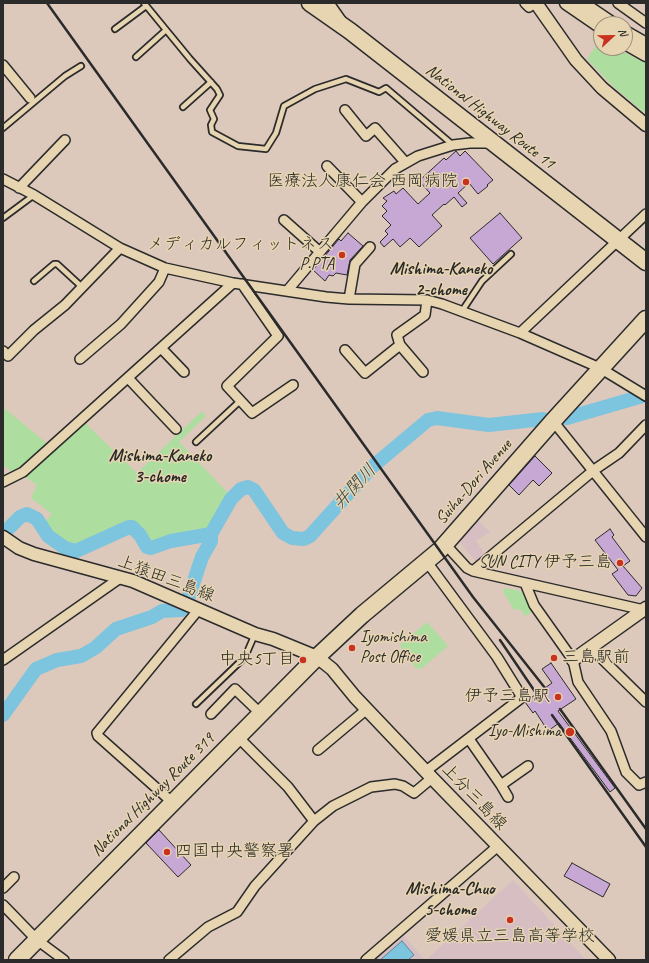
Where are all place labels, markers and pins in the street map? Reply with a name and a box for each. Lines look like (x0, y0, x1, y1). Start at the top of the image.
place label: 医療法人康仁会 西岡病院 (267, 172, 458, 192)
marker: 医療法人康仁会 西岡病院 (461, 177, 471, 187)
place label: メディカルフィットネス P.PTA (147, 235, 334, 275)
marker: メディカルフィットネス P.PTA (337, 250, 347, 260)
place label: SUN CITY 伊予三島 (479, 553, 612, 573)
marker: SUN CITY 伊予三島 (615, 558, 625, 568)
place label: Iyomishima Post Office (360, 628, 427, 668)
marker: Iyomishima Post Office (347, 643, 357, 653)
place label: 三島駅前 (562, 648, 630, 668)
place label: 中央5丁目 (219, 650, 295, 670)
marker: 三島駅前 (549, 653, 559, 663)
marker: 中央5丁目 (298, 655, 308, 665)
place label: 伊予三島駅 (465, 687, 550, 707)
marker: 伊予三島駅 (553, 692, 563, 702)
place label: Iyo-Mishima (488, 722, 561, 742)
marker: Iyo-Mishima (564, 726, 576, 738)
place label: 四国中央警察署 (175, 842, 294, 862)
marker: 四国中央警察署 (162, 847, 172, 857)
marker: 愛媛県立三島高等学校 (505, 915, 515, 925)
place label: 愛媛県立三島高等学校 (425, 927, 595, 947)

